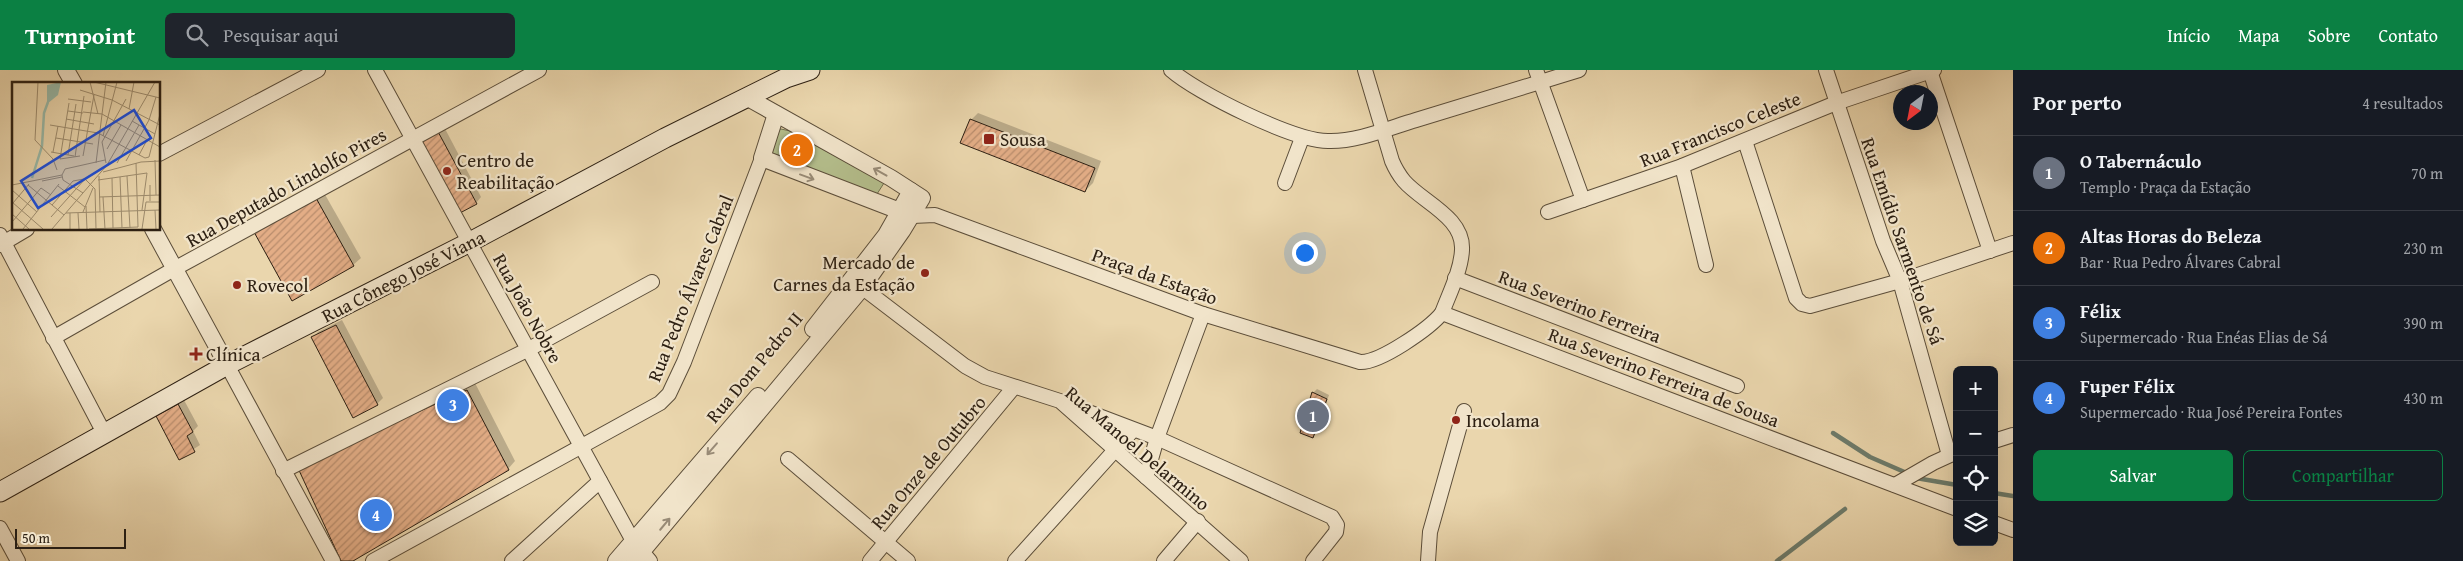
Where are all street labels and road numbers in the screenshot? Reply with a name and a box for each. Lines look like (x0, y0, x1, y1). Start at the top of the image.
street label: Rua Francisco Celeste (1635, 84, 1805, 174)
street label: Rua Deputado Lindolfo Pires (181, 120, 391, 254)
street label: Rua Emídio Sarmento de Sá (1854, 134, 1952, 348)
street label: Rua Pedro Álvares Cabral (640, 190, 740, 386)
street label: Rua Cônego José Viana (316, 223, 490, 329)
street label: Praça da Estação (1088, 240, 1222, 312)
street label: Rua João Nobre (486, 248, 570, 368)
street label: Rua Severino Ferreira (1495, 262, 1665, 350)
street label: Rua Dom Pedro II (699, 305, 809, 429)
street label: Rua Severino Ferreira de Sousa (1545, 320, 1783, 434)
street label: Rua Manoel Delarmino (1059, 379, 1217, 517)
street label: Rua Onze de Outubro (864, 389, 992, 535)

